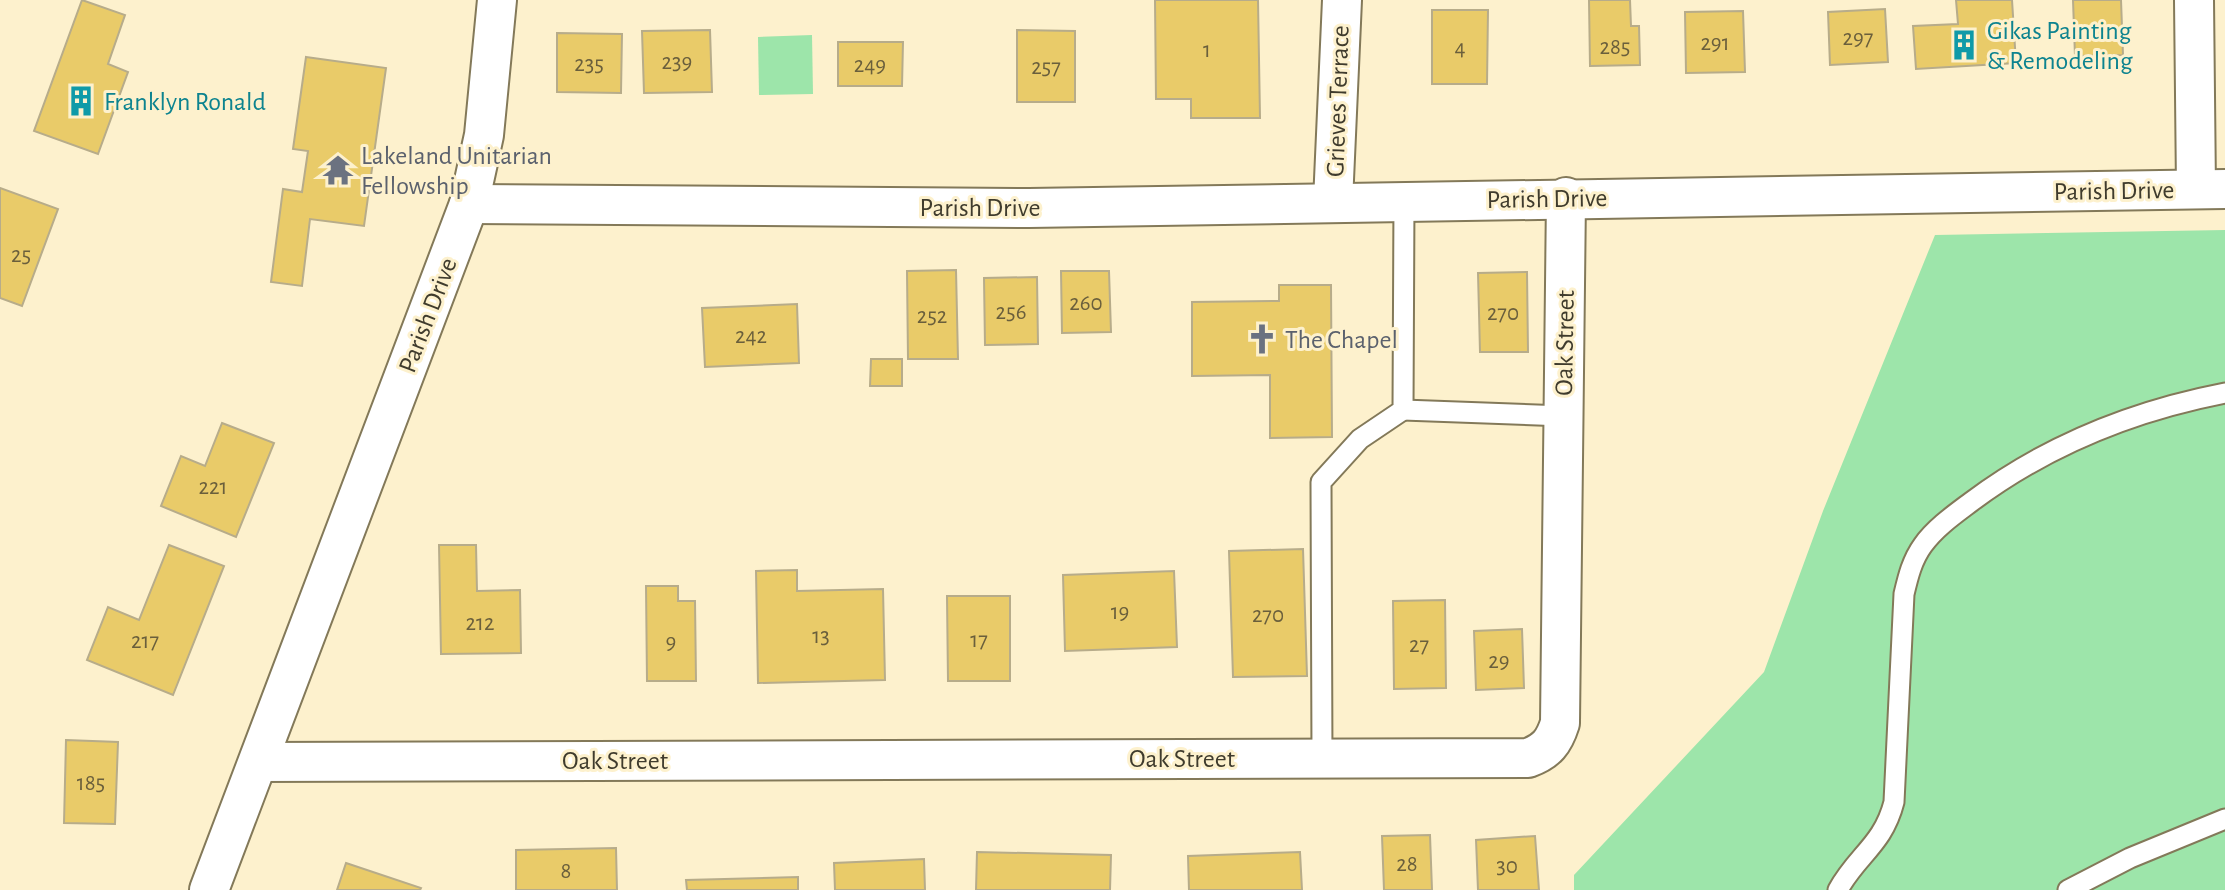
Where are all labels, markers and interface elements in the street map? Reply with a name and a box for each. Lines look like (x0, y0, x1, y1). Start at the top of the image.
place label: Gikas Painting & Remodeling (1987, 18, 2133, 74)
street label: Grieves Terrace (1322, 25, 1354, 177)
house number: 297 (1843, 27, 1873, 50)
building icon: Gikas Painting & Remodeling (1947, 28, 1981, 62)
house number: 291 (1700, 32, 1730, 55)
house number: 285 (1600, 36, 1630, 59)
house number: 4 (1454, 37, 1466, 60)
house number: 1 (1203, 39, 1211, 62)
house number: 239 (662, 51, 692, 74)
house number: 235 (574, 53, 604, 76)
house number: 249 (854, 54, 886, 77)
house number: 257 (1031, 56, 1061, 79)
building icon: Franklyn Ronald (64, 84, 98, 118)
place label: Franklyn Ronald (104, 89, 266, 115)
place label: Lakeland Unitarian Fellowship (361, 143, 552, 199)
temple icon: Lakeland Unitarian Fellowship (321, 153, 355, 187)
street label: Parish Drive (2053, 177, 2175, 205)
street label: Parish Drive (1486, 185, 1608, 213)
street label: Parish Drive (920, 195, 1040, 221)
house number: 25 (11, 244, 31, 267)
street label: Parish Drive (394, 254, 462, 376)
street label: Oak Street (1551, 290, 1579, 396)
house number: 260 (1069, 292, 1103, 315)
house number: 256 (996, 301, 1026, 324)
house number: 270 (1487, 302, 1519, 325)
house number: 252 (917, 305, 947, 328)
church icon: The Chapel (1245, 322, 1279, 356)
house number: 242 (735, 325, 767, 348)
place label: The Chapel (1285, 327, 1398, 353)
house number: 221 (199, 476, 227, 499)
house number: 19 (1111, 601, 1129, 624)
house number: 270 (1252, 604, 1284, 627)
house number: 212 (466, 612, 494, 635)
house number: 13 (812, 625, 830, 648)
house number: 17 (970, 629, 988, 652)
house number: 217 (131, 630, 159, 653)
house number: 9 (666, 631, 676, 654)
house number: 27 (1409, 634, 1429, 657)
house number: 29 (1488, 650, 1510, 673)
street label: Oak Street (1129, 746, 1235, 772)
street label: Oak Street (562, 748, 668, 774)
house number: 185 (77, 772, 105, 795)
house number: 28 (1396, 853, 1418, 876)
house number: 30 (1496, 855, 1518, 878)
house number: 8 (561, 860, 571, 883)

